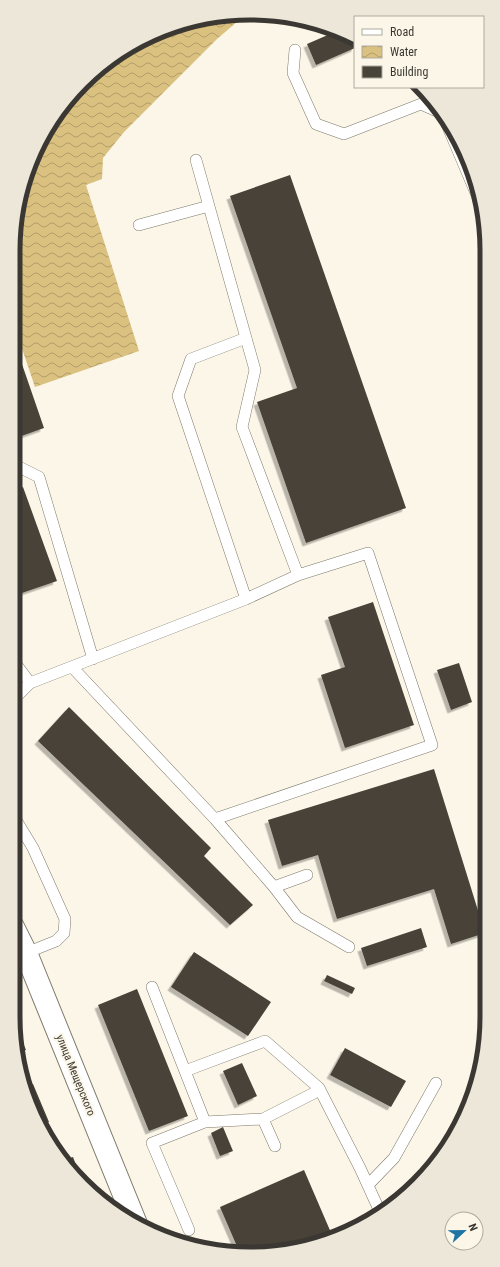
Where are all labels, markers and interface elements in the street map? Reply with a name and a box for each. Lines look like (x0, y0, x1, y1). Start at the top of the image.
legend (354, 16, 484, 88)
text: Road (390, 25, 414, 39)
text: Water (390, 45, 418, 59)
text: Building (390, 65, 428, 79)
street label: улица Мещерского (53, 1033, 98, 1118)
north arrow (444, 1211, 484, 1251)
text: N (466, 1222, 480, 1233)

